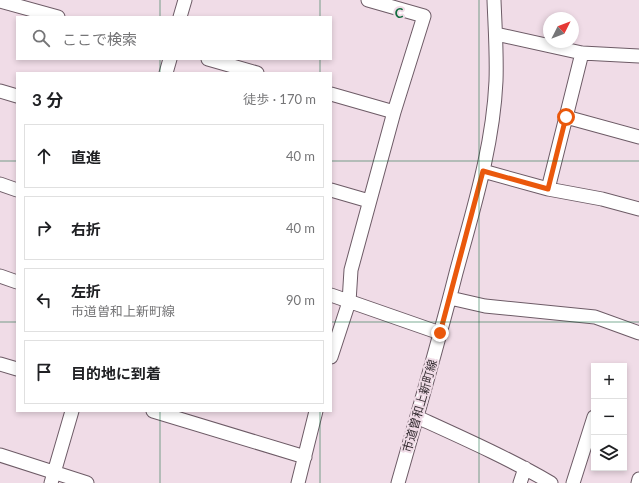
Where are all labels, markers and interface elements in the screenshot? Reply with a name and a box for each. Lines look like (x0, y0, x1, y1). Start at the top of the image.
text: C (395, 5, 404, 21)
north arrow (543, 12, 579, 48)
search box (16, 16, 332, 60)
icon: search (30, 27, 52, 49)
text: ここで検索 (62, 30, 137, 48)
text: 3 分 (32, 89, 63, 110)
text: 徒歩 · 170 m (243, 91, 316, 107)
route start (557, 108, 575, 126)
icon: ahead (33, 145, 55, 167)
text: 直進 (71, 148, 101, 166)
text: 40 m (286, 148, 315, 164)
icon: right (33, 217, 55, 239)
text: 右折 (71, 220, 101, 238)
text: 40 m (286, 220, 315, 236)
text: 左折 (71, 282, 101, 300)
icon: left (33, 289, 55, 311)
text: 90 m (286, 292, 315, 308)
text: 市道曽和上新町線 (71, 303, 175, 319)
route end (431, 324, 449, 342)
street label: 市道曽和上新町線 (399, 358, 440, 454)
icon: arrive (33, 361, 55, 383)
map controls (591, 363, 627, 471)
button: + (591, 363, 627, 399)
text: 目的地に到着 (71, 364, 161, 382)
button: − (591, 399, 627, 435)
button: layers (591, 435, 627, 471)

